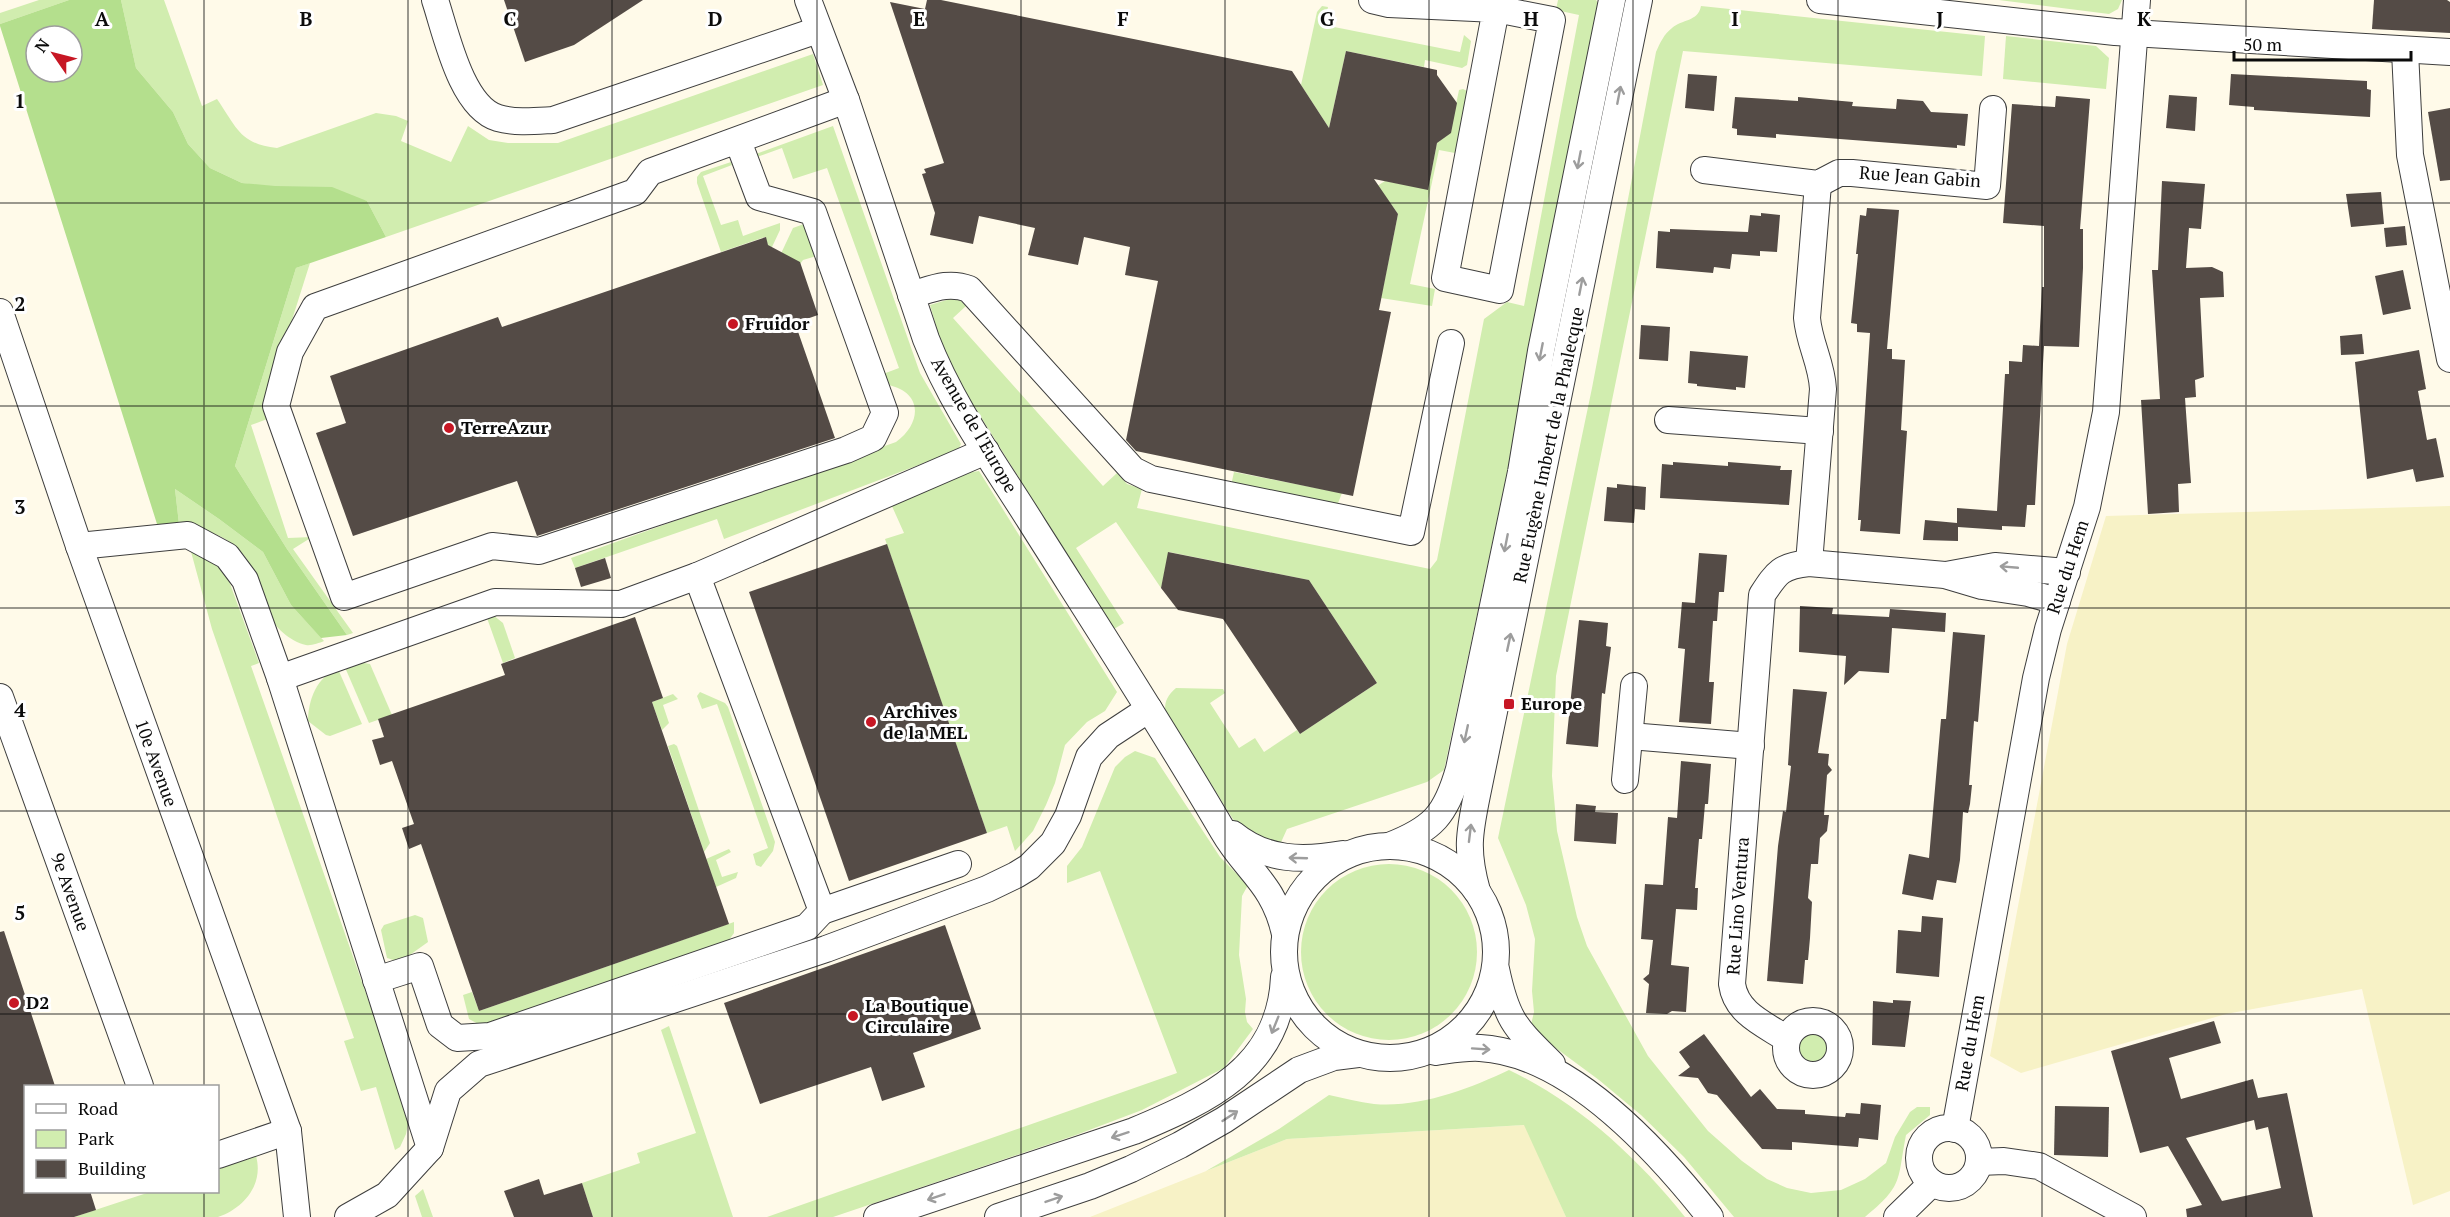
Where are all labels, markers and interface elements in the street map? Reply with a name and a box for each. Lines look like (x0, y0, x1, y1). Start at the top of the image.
text: A (95, 5, 110, 32)
text: B (300, 5, 313, 32)
text: C (503, 5, 517, 32)
text: D (708, 5, 722, 32)
text: E (913, 5, 925, 32)
text: F (1117, 5, 1129, 32)
text: G (1320, 5, 1334, 32)
text: H (1523, 5, 1539, 32)
text: I (1731, 5, 1739, 32)
text: J (1936, 5, 1944, 32)
text: K (2137, 5, 2152, 32)
north arrow (24, 24, 84, 84)
scale bar (2234, 24, 2411, 62)
text: 50 m (2243, 32, 2283, 56)
text: N (29, 34, 54, 57)
one-way arrow (1614, 86, 1625, 106)
text: 1 (14, 87, 26, 114)
one-way arrow (1573, 150, 1584, 170)
street label: Rue Jean Gabin (1858, 160, 1982, 192)
one-way arrow (1576, 277, 1587, 297)
text: 2 (14, 290, 26, 317)
street label: Rue Eugène Imbert de la Phalecque (1507, 304, 1589, 585)
place label: Fruidor (745, 311, 810, 335)
marker: Fruidor (726, 317, 740, 331)
one-way arrow (1535, 341, 1546, 361)
street label: Avenue de l'Europe (926, 352, 1024, 497)
place label: TerreAzur (461, 415, 548, 439)
marker: TerreAzur (442, 421, 456, 435)
text: 3 (14, 493, 26, 520)
street label: Rue du Hem (2041, 516, 2094, 617)
one-way arrow (1500, 533, 1511, 553)
one-way arrow (1999, 561, 2019, 572)
one-way arrow (1503, 633, 1515, 652)
place label: Europe (1521, 691, 1582, 715)
text: 4 (14, 696, 26, 723)
marker: Europe (1502, 697, 1516, 711)
place label: Archives de la MEL (883, 699, 968, 744)
marker: Archives de la MEL (864, 715, 878, 729)
street label: 10e Avenue (130, 716, 184, 810)
one-way arrow (1460, 725, 1472, 744)
one-way arrow (1465, 824, 1476, 844)
street label: Rue Lino Ventura (1720, 836, 1754, 976)
street label: 9e Avenue (46, 849, 96, 934)
one-way arrow (1288, 852, 1308, 863)
text: 5 (14, 899, 26, 926)
place label: D2 (26, 990, 49, 1014)
street label: Rue du Hem (1949, 992, 1989, 1093)
place label: La Boutique Circulaire (865, 993, 969, 1038)
marker: D2 (7, 996, 21, 1010)
marker: La Boutique Circulaire (846, 1009, 860, 1023)
one-way arrow (1269, 1016, 1280, 1034)
one-way arrow (1471, 1044, 1491, 1055)
legend (24, 1085, 219, 1193)
text: Road (78, 1096, 118, 1120)
one-way arrow (1221, 1109, 1238, 1122)
text: Park (78, 1126, 115, 1150)
one-way arrow (1111, 1130, 1130, 1141)
text: Building (78, 1156, 146, 1180)
one-way arrow (1044, 1192, 1063, 1203)
one-way arrow (927, 1193, 946, 1204)

